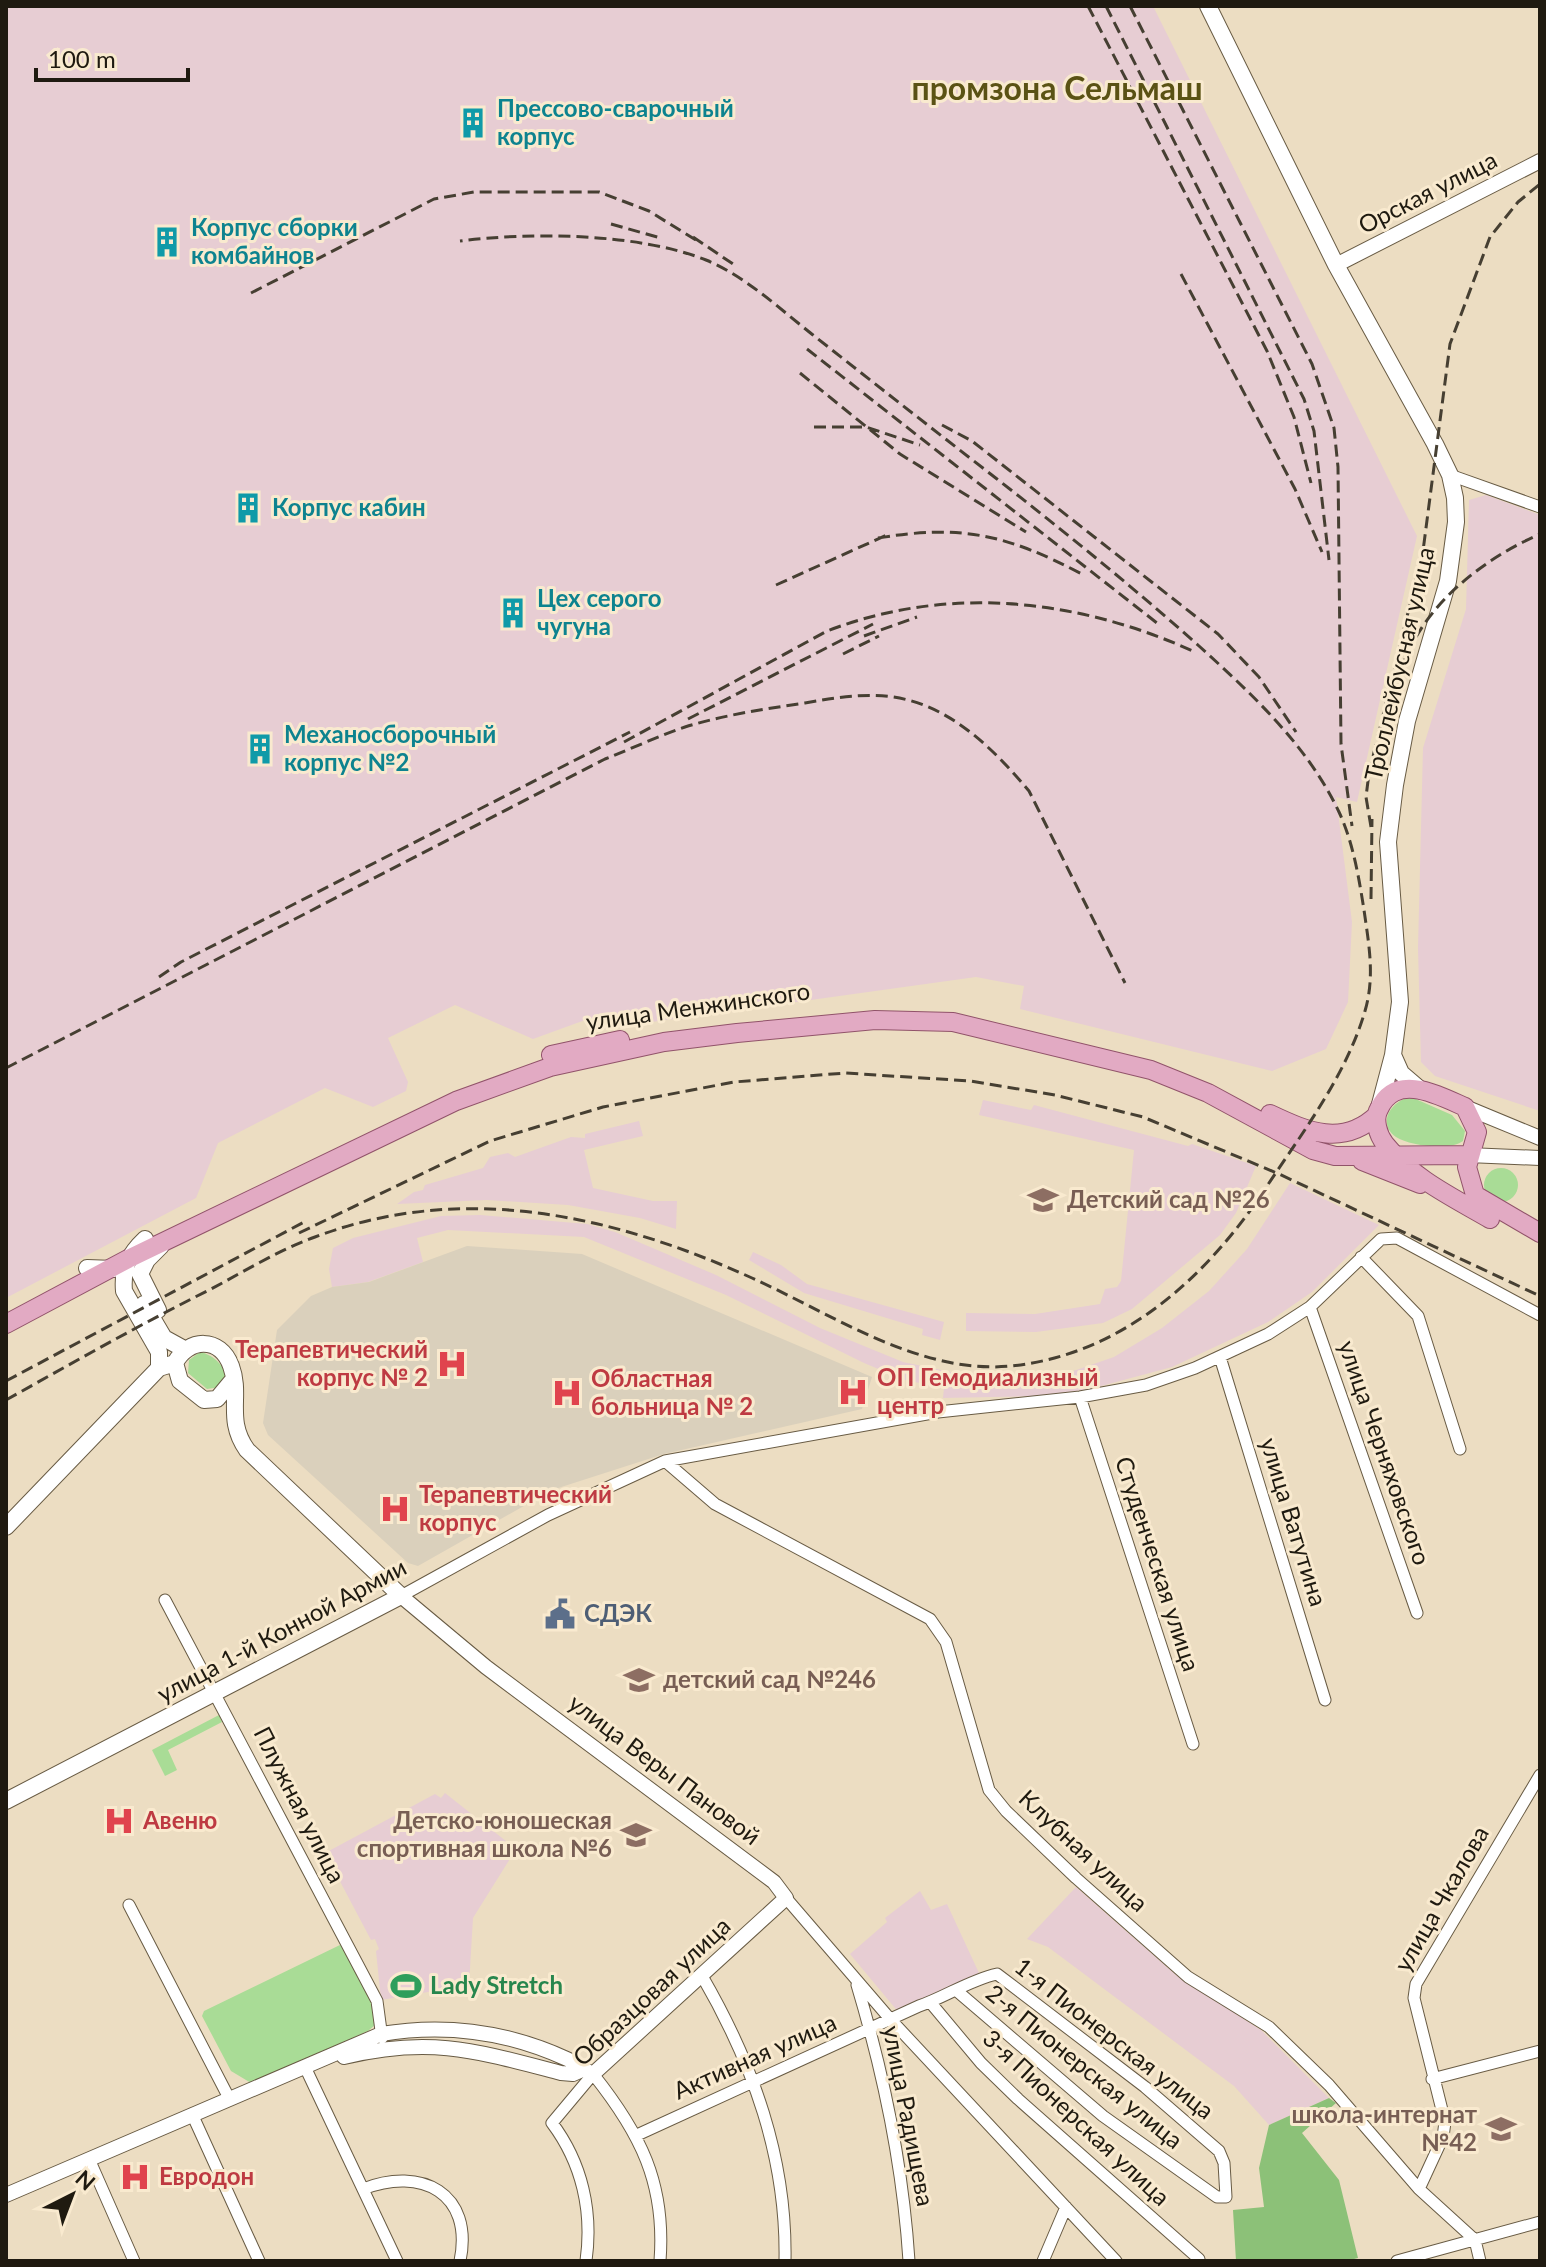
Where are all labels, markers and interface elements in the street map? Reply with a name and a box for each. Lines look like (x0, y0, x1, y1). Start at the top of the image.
scale bar (36, 32, 188, 82)
text: 100 m (48, 44, 116, 73)
district label: промзона Сельмаш (911, 68, 1203, 107)
place label: Прессово-сварочный корпус (497, 93, 734, 150)
building icon: Прессово-сварочный корпус (456, 106, 490, 140)
street label: Орская улица (1353, 144, 1502, 239)
place label: Корпус сборки комбайнов (191, 212, 358, 269)
building icon: Корпус сборки комбайнов (150, 225, 184, 259)
building icon: Корпус кабин (231, 491, 265, 525)
place label: Корпус кабин (272, 492, 426, 521)
street label: Троллейбусная улица (1358, 544, 1440, 783)
place label: Цех серого чугуна (537, 583, 662, 640)
building icon: Цех серого чугуна (496, 596, 530, 630)
place label: Механосборочный корпус №2 (284, 719, 496, 776)
building icon: Механосборочный корпус №2 (243, 732, 277, 766)
street label: улица Менжинского (584, 975, 812, 1036)
school or university icon: Детский сад №26 (1026, 1183, 1060, 1217)
place label: Детский сад №26 (1067, 1184, 1270, 1213)
place label: Терапевтический корпус № 2 (235, 1334, 428, 1391)
street label: улица Черняховского (1333, 1336, 1437, 1569)
hospital icon: Терапевтический корпус № 2 (435, 1347, 469, 1381)
place label: ОП Гемодиализный центр (877, 1362, 1098, 1419)
place label: Областная больница № 2 (591, 1363, 753, 1420)
hospital icon: ОП Гемодиализный центр (836, 1375, 870, 1409)
hospital icon: Областная больница № 2 (550, 1376, 584, 1410)
street label: улица Ватутина (1255, 1434, 1334, 1609)
street label: Студенческая улица (1110, 1452, 1207, 1675)
place label: Терапевтический корпус (419, 1479, 612, 1536)
hospital icon: Терапевтический корпус (378, 1492, 412, 1526)
street label: улица 1-й Конной Армии (152, 1552, 411, 1708)
public building icon: СДЭК (543, 1597, 577, 1631)
place label: СДЭК (584, 1598, 652, 1627)
school or university icon: детский сад №246 (622, 1663, 656, 1697)
place label: детский сад №246 (663, 1664, 876, 1693)
street label: улица Веры Пановой (563, 1687, 766, 1850)
street label: Плужная улица (248, 1721, 352, 1887)
street label: Клубная улица (1014, 1783, 1154, 1917)
hospital icon: Авеню (102, 1804, 136, 1838)
place label: Авеню (142, 1805, 217, 1834)
place label: Детско-юношеская спортивная школа №6 (357, 1805, 612, 1862)
school or university icon: Детско-юношеская спортивная школа №6 (619, 1818, 653, 1852)
street label: улица Чкалова (1387, 1820, 1494, 1976)
street label: Образцовая улица (566, 1911, 736, 2071)
street label: 1-я Пионерская улица (1010, 1951, 1220, 2125)
sports icon: Lady Stretch (389, 1969, 423, 2003)
place label: Lady Stretch (430, 1970, 563, 1999)
street label: 2-я Пионерская улица (981, 1978, 1189, 2154)
street label: Активная улица (668, 2007, 840, 2105)
street label: улица Радищева (878, 2023, 941, 2208)
street label: 3-я Пионерская улица (978, 2023, 1176, 2211)
place label: школа-интернат №42 (1291, 2099, 1478, 2156)
school or university icon: школа-интернат №42 (1484, 2112, 1518, 2146)
north arrow (32, 2155, 112, 2235)
hospital icon: Евродон (118, 2160, 152, 2194)
place label: Евродон (159, 2161, 254, 2190)
text: N (70, 2164, 101, 2195)

